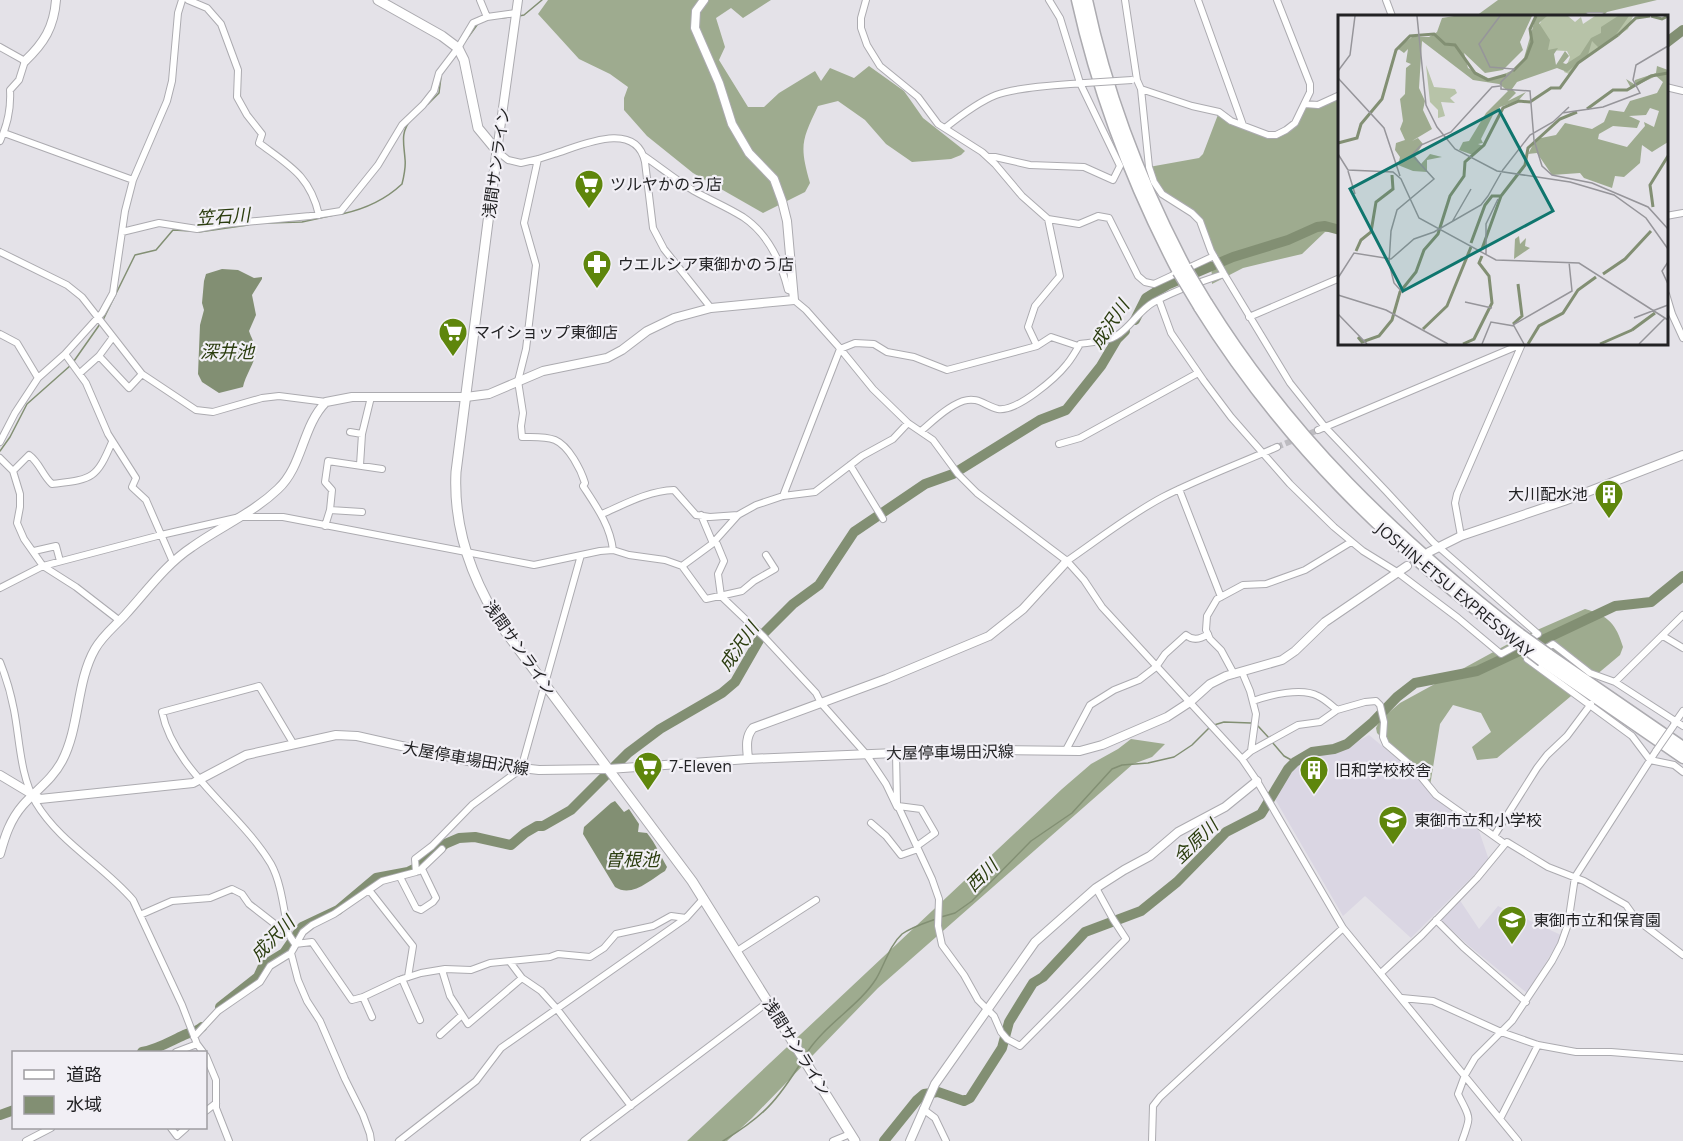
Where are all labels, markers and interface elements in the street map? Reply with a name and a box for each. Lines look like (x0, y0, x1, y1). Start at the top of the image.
inset map (1338, 15, 1668, 345)
street label: 浅間サンライン (477, 106, 515, 220)
supermarket icon: ツルヤかのう店 (573, 168, 605, 210)
place label: ツルヤかのう店 (610, 173, 722, 195)
water label: 笠石川 (195, 202, 253, 230)
pharmacy icon: ウエルシア東御かのう店 (581, 248, 613, 290)
place label: ウエルシア東御かのう店 (618, 253, 794, 275)
water label: 成沢川 (1084, 293, 1135, 353)
supermarket icon: マイショップ東御店 (437, 316, 469, 358)
place label: マイショップ東御店 (474, 321, 618, 343)
water label: 深井池 (200, 339, 256, 363)
building icon: 大川配水池 (1593, 478, 1625, 520)
place label: 大川配水池 (1508, 483, 1588, 505)
street label: JOSHIN-ETSU EXPRESSWAY (1370, 516, 1538, 662)
street label: 浅間サンライン (479, 596, 561, 700)
water label: 成沢川 (713, 615, 764, 675)
street label: 大屋停車場田沢線 (401, 736, 531, 780)
street label: 大屋停車場田沢線 (886, 740, 1014, 764)
supermarket icon: 7-Eleven (632, 750, 664, 792)
building icon: 旧和学校校舎 (1298, 754, 1330, 796)
place label: 7-Eleven (669, 755, 732, 777)
place label: 旧和学校校舎 (1335, 759, 1431, 781)
school or university icon: 東御市立和小学校 (1377, 804, 1409, 846)
place label: 東御市立和小学校 (1414, 809, 1542, 831)
water label: 金原川 (1167, 812, 1224, 868)
water label: 曽根池 (605, 847, 661, 871)
water label: 西川 (960, 852, 1004, 896)
school or university icon: 東御市立和保育園 (1496, 904, 1528, 946)
water label: 成沢川 (245, 909, 301, 966)
place label: 東御市立和保育園 (1533, 909, 1661, 931)
street label: 浅間サンライン (758, 994, 836, 1100)
legend (12, 1051, 207, 1129)
text: 道路 (66, 1062, 102, 1086)
text: 水域 (66, 1092, 102, 1116)

